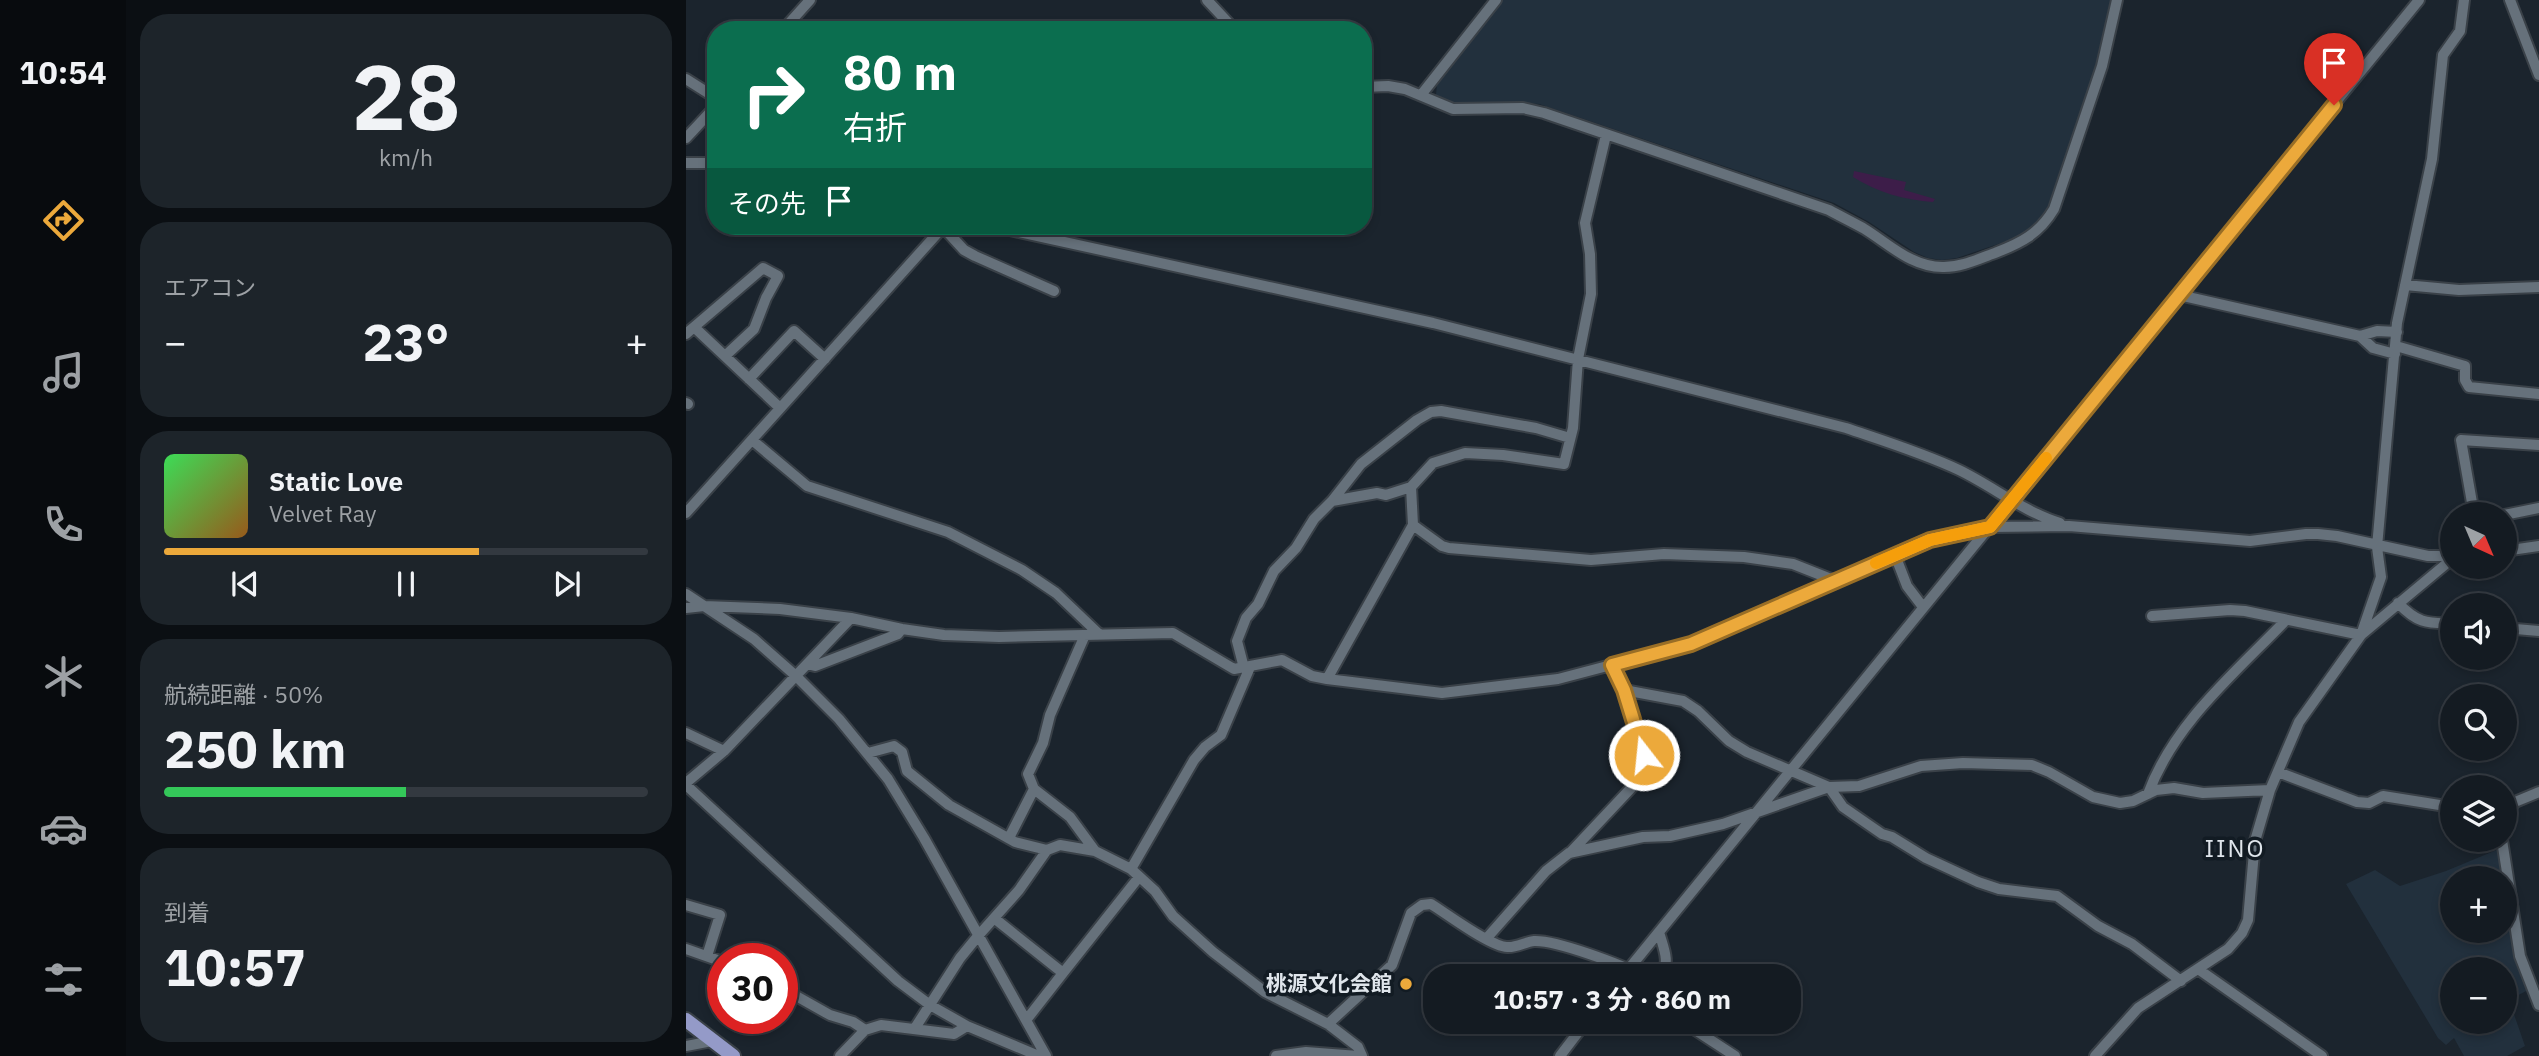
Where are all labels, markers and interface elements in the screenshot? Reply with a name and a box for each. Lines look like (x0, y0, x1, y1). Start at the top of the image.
pin (2304, 33, 2364, 105)
text: 28 (351, 37, 461, 155)
text: 80 m (843, 40, 957, 103)
icon: arrive (2315, 44, 2353, 82)
icon: right (728, 49, 819, 140)
text: 10:54 (19, 51, 107, 93)
text: 右折 (843, 106, 907, 148)
text: km/h (379, 142, 433, 172)
icon: arrive (820, 182, 858, 220)
text: その先 (728, 186, 806, 220)
icon: directions (39, 196, 88, 245)
text: エアコン (164, 272, 256, 302)
text: 23° (363, 308, 449, 375)
text: − (164, 317, 187, 366)
text: + (625, 317, 648, 366)
icon: music (39, 348, 88, 397)
text: Static Love (269, 464, 403, 498)
text: Velvet Ray (269, 498, 376, 528)
icon: phone (39, 500, 88, 549)
north arrow (2440, 502, 2516, 579)
map controls (2440, 502, 2517, 1034)
icon: previous (226, 565, 264, 603)
icon: pause (387, 565, 425, 603)
icon: next (548, 565, 586, 603)
button: sound (2440, 593, 2517, 670)
icon: climate (39, 652, 88, 701)
text: 航続距離 · 50% (164, 679, 323, 709)
button: search (2440, 684, 2517, 761)
text: 250 km (164, 715, 346, 782)
position arrow (1607, 718, 1681, 792)
button: layers (2440, 775, 2517, 852)
icon: car (39, 804, 88, 853)
district label: IINO (2204, 832, 2266, 864)
button: + (2440, 866, 2517, 943)
text: 到着 (164, 897, 210, 927)
text: 10:57 (164, 933, 306, 1000)
speed limit sign: 30 (707, 943, 798, 1034)
icon: filters (39, 955, 88, 1004)
button: − (2440, 957, 2517, 1034)
place label: 桃源文化会館 (1266, 969, 1392, 997)
marker: 桃源文化会館 (1398, 976, 1414, 992)
text: 10:57 · 3 分 · 860 m (1493, 982, 1731, 1016)

